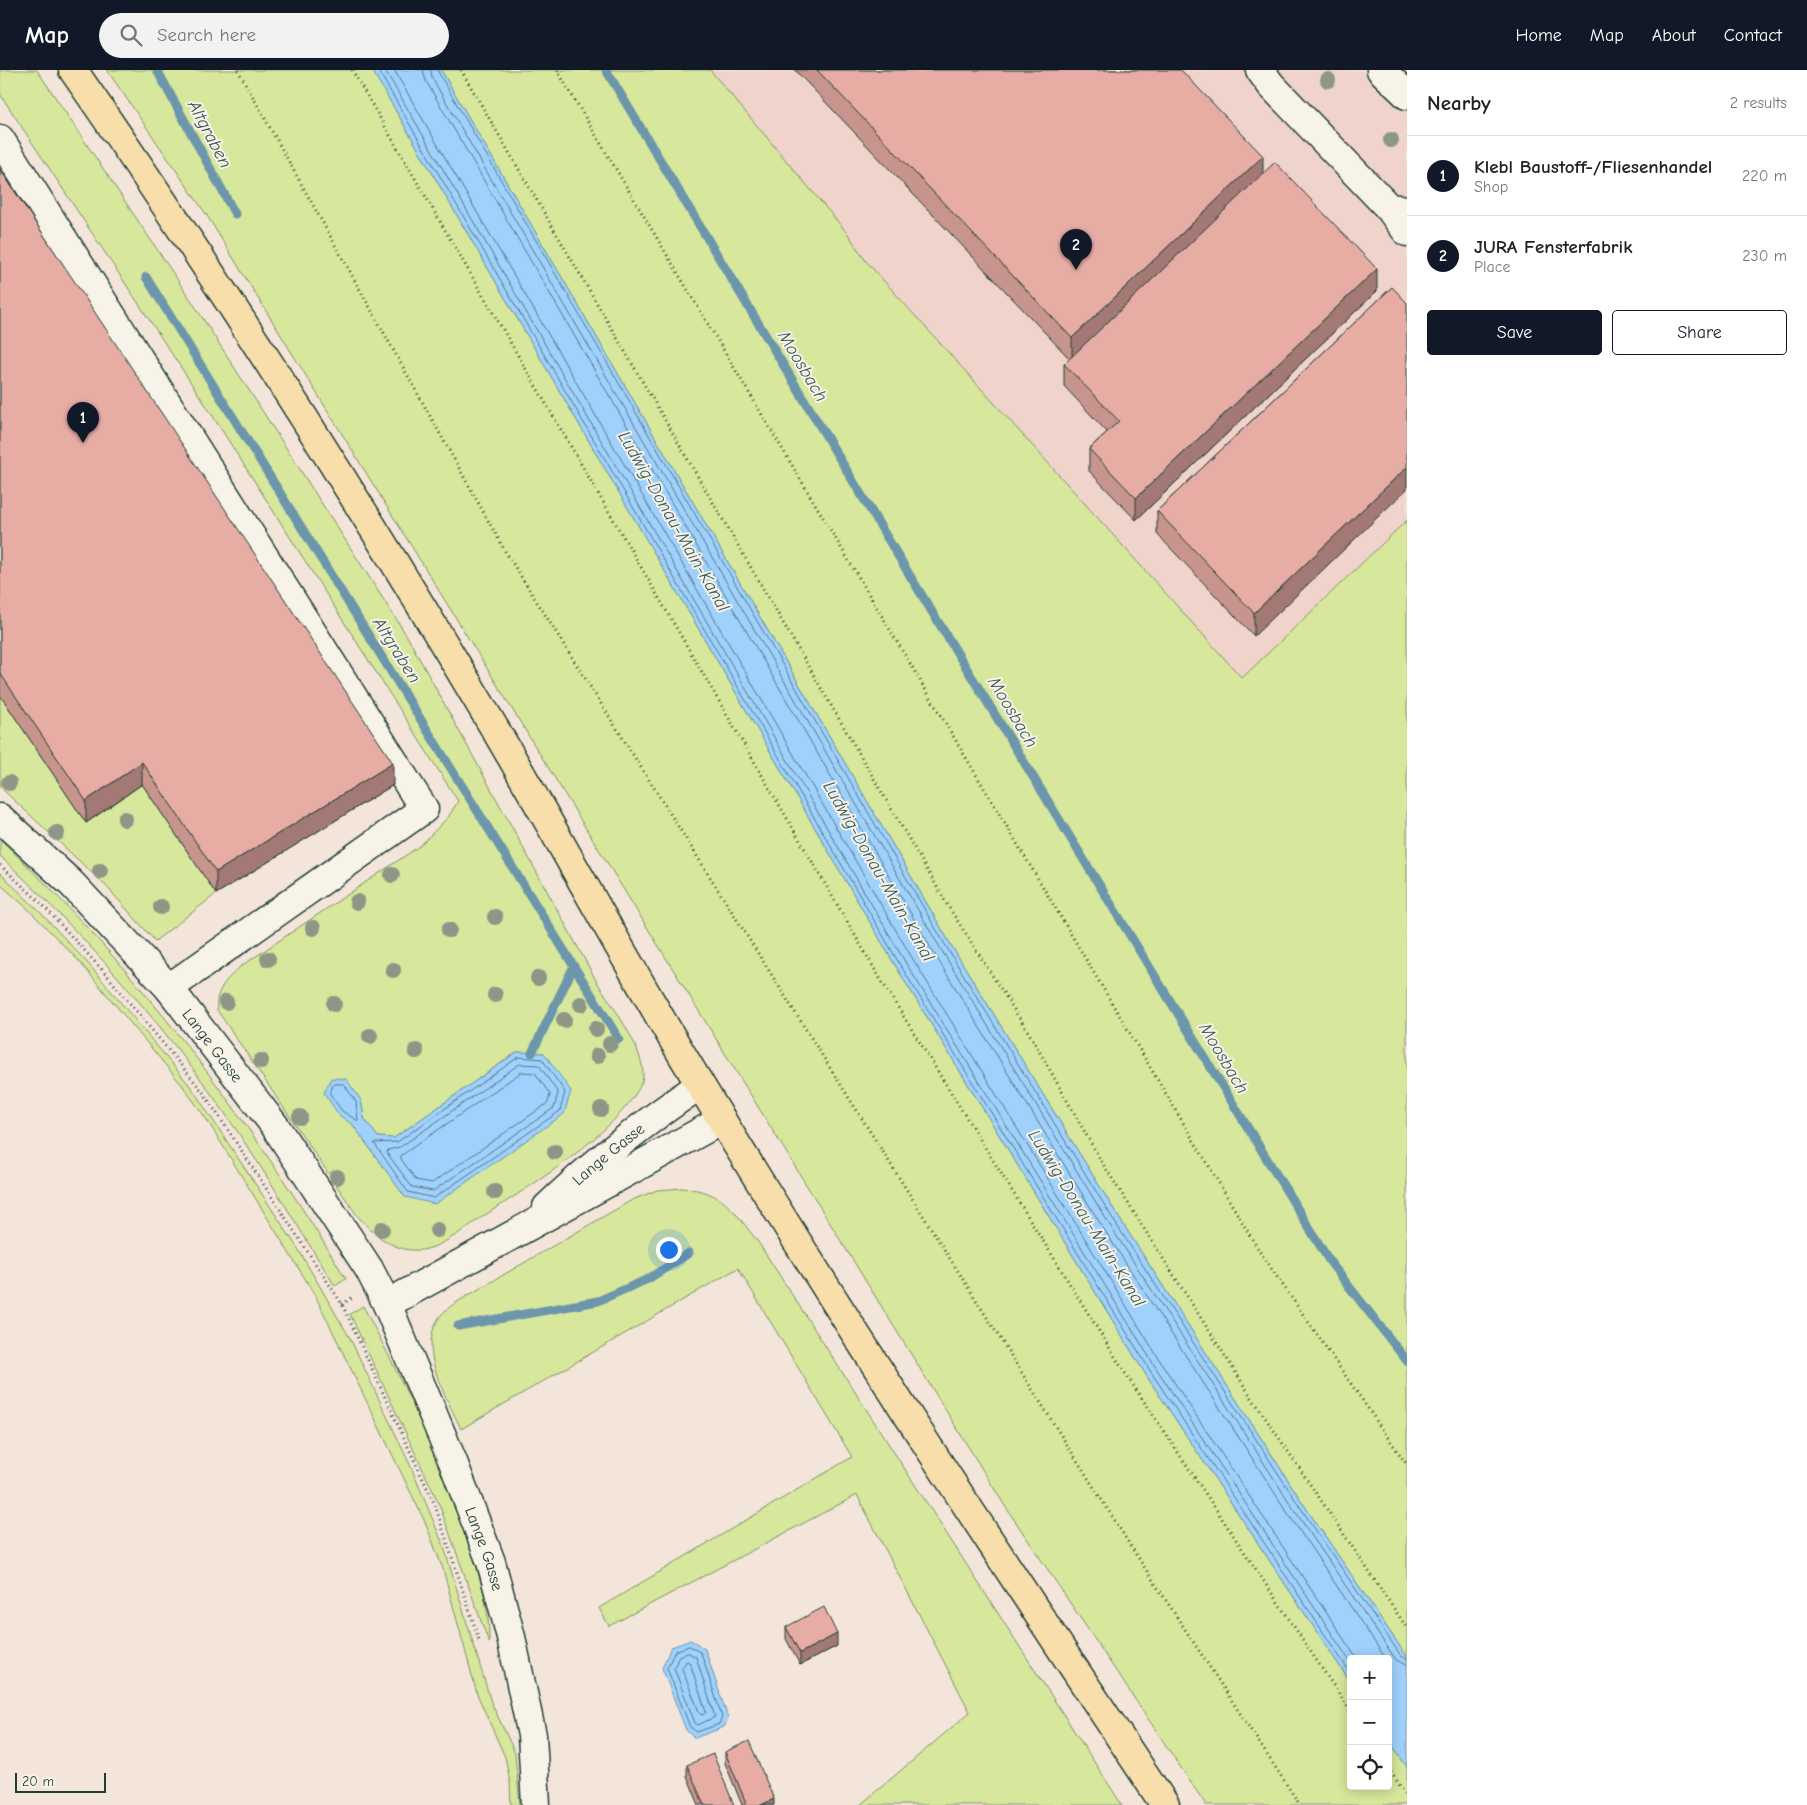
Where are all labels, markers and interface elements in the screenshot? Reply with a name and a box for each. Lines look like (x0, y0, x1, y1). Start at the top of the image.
search box (99, 13, 449, 58)
text: Map (25, 21, 69, 49)
icon: search (117, 21, 145, 49)
text: Search here (157, 24, 256, 46)
text: Home (1515, 25, 1562, 46)
text: Map (1590, 25, 1624, 46)
text: About (1652, 25, 1696, 46)
text: Contact (1724, 25, 1782, 46)
text: Nearby (1427, 91, 1491, 115)
text: 2 results (1730, 94, 1787, 112)
water label: Altgraben (183, 96, 236, 172)
text: Klebl Baustoff-/Fliesenhandel (1474, 156, 1712, 178)
text: 1 (1440, 167, 1446, 185)
text: 220 m (1742, 167, 1787, 185)
text: Shop (1474, 178, 1508, 196)
pin: 2 (1060, 229, 1092, 270)
text: JURA Fensterfabrik (1474, 236, 1632, 258)
text: 2 (1439, 247, 1447, 265)
text: 230 m (1742, 247, 1787, 265)
text: Place (1474, 258, 1510, 276)
button: Save (1427, 310, 1602, 355)
button: Share (1612, 310, 1787, 355)
water label: Moosbach (773, 326, 832, 406)
pin: 1 (67, 402, 99, 443)
water label: Ludwig-Donau-Main-Kanal (613, 427, 734, 616)
water label: Altgraben (368, 613, 425, 687)
water label: Moosbach (983, 672, 1042, 752)
water label: Ludwig-Donau-Main-Kanal (818, 777, 939, 966)
street label: Lange Gasse (178, 1006, 246, 1086)
water label: Moosbach (1194, 1018, 1253, 1098)
street label: Lange Gasse (569, 1120, 648, 1189)
water label: Ludwig-Donau-Main-Kanal (1023, 1126, 1150, 1311)
your location (656, 1237, 682, 1263)
street label: Lange Gasse (461, 1504, 506, 1593)
map controls (1347, 1655, 1392, 1790)
button: + (1347, 1655, 1392, 1700)
button: − (1347, 1700, 1392, 1745)
button: locate (1347, 1745, 1392, 1790)
scale bar (15, 1770, 106, 1793)
text: 20 m (22, 1773, 54, 1790)

